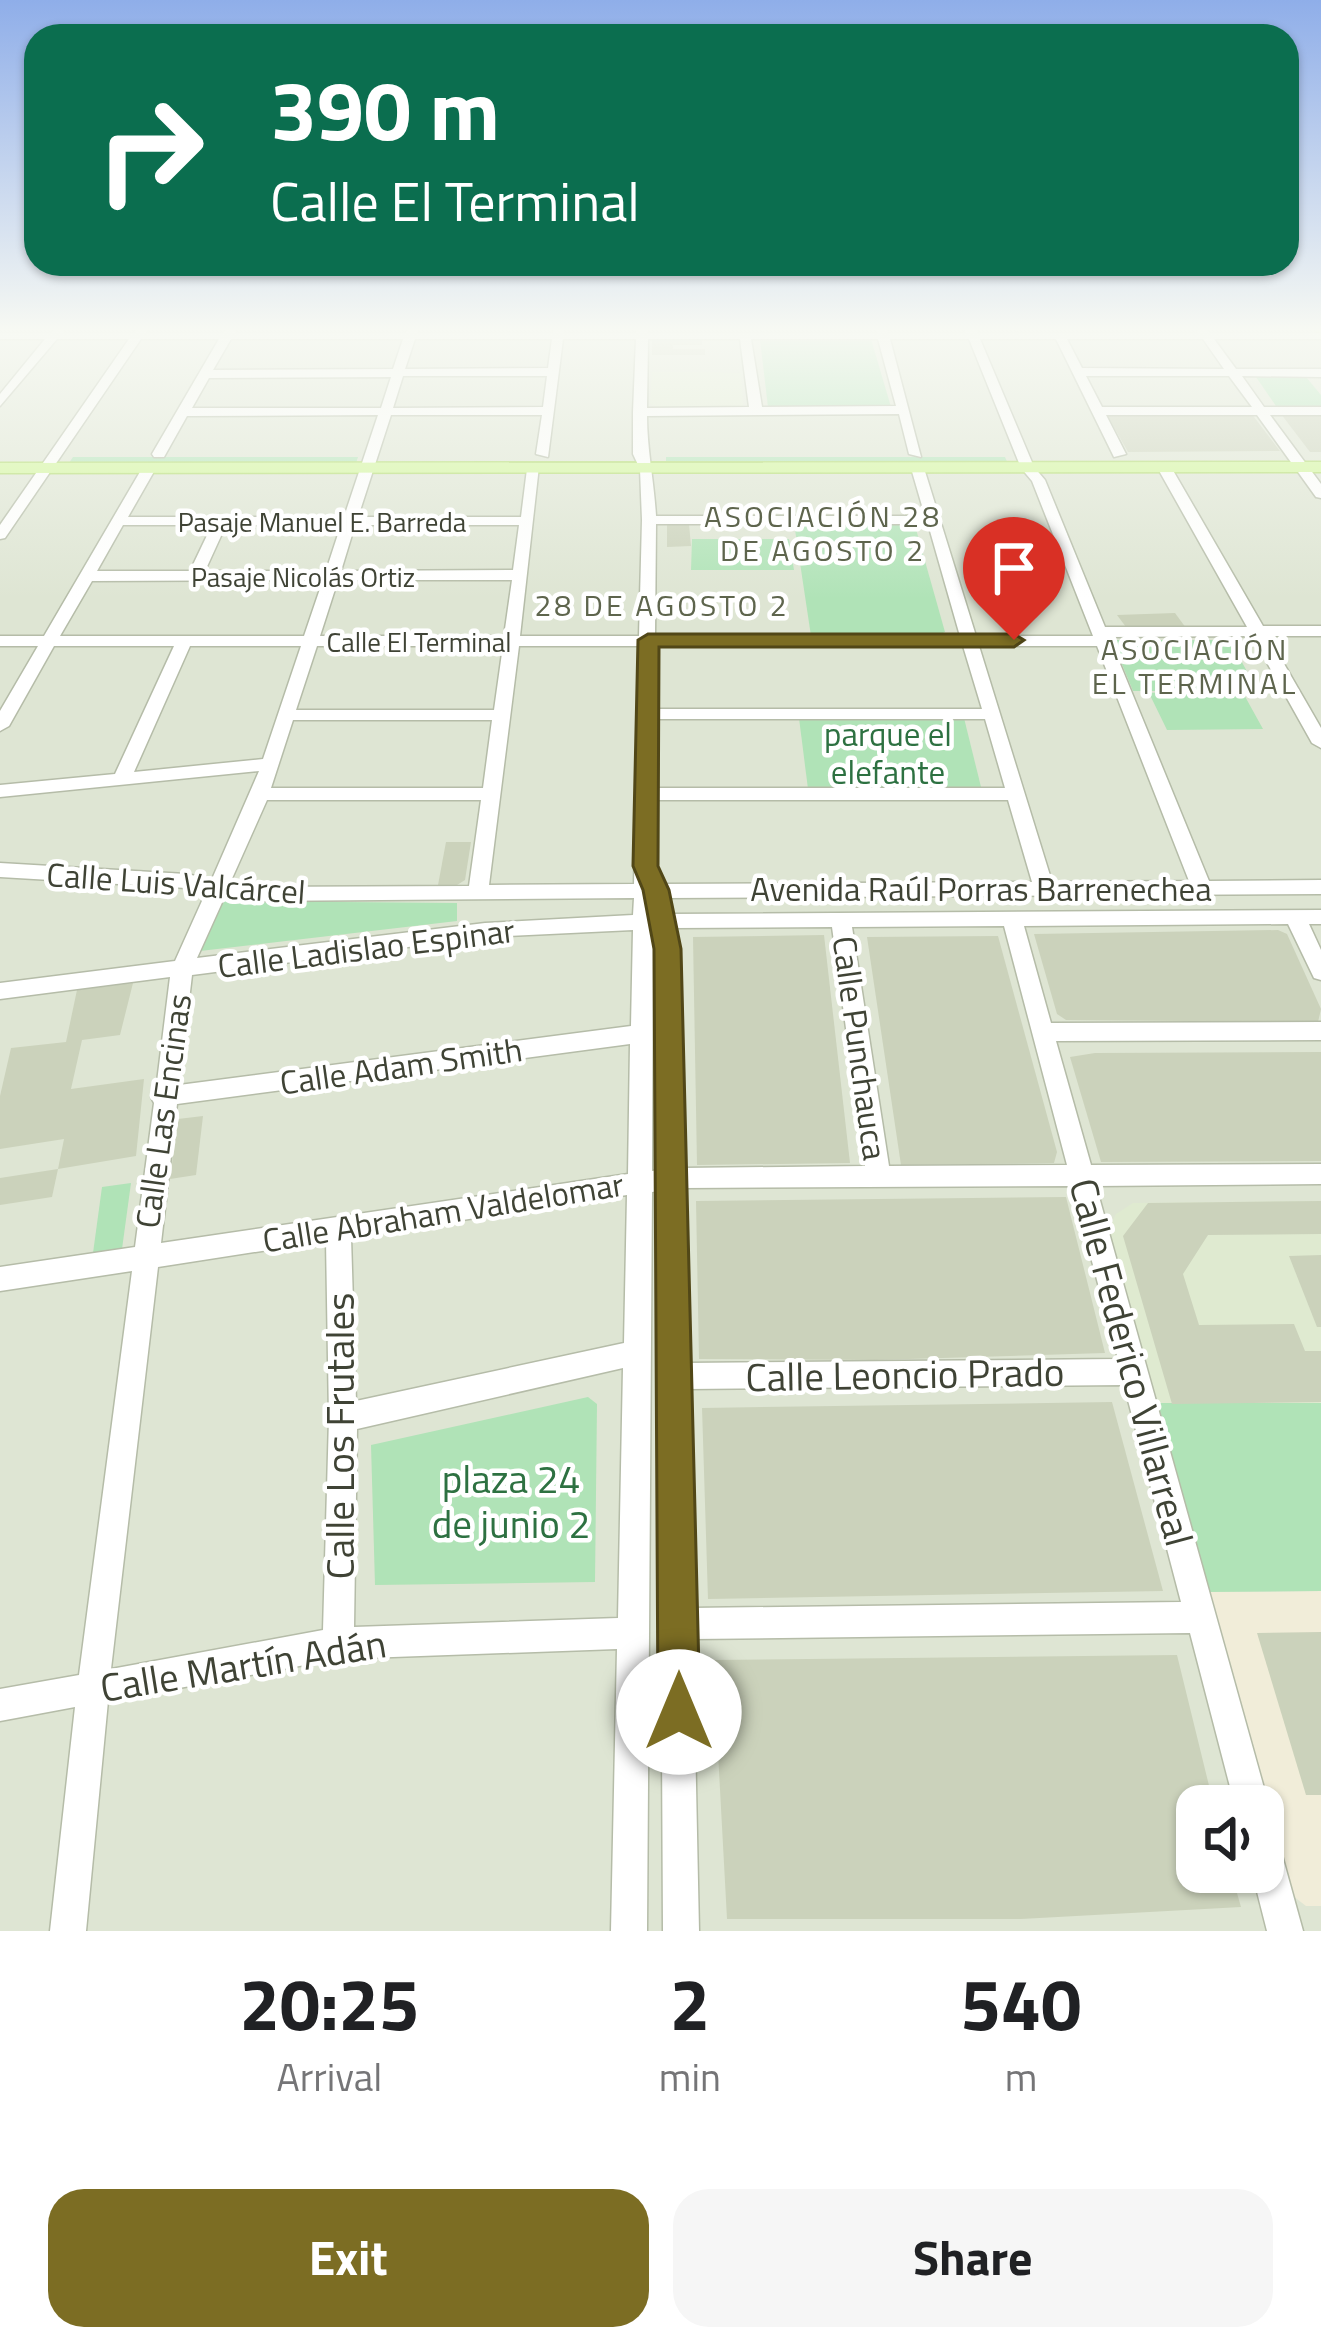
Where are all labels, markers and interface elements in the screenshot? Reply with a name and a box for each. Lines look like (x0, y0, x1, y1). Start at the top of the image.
text: 390 m (270, 45, 500, 173)
icon: right (72, 72, 228, 228)
text: Calle El Terminal (270, 160, 640, 242)
district label: ASOCIACIÓN 28 DE AGOSTO 2 (704, 493, 942, 573)
street label: Pasaje Manuel E. Barreda (178, 501, 467, 542)
pin (963, 517, 1065, 640)
icon: arrive (981, 535, 1047, 601)
street label: Pasaje Nicolás Ortiz (191, 556, 415, 597)
district label: 28 DE AGOSTO 2 (534, 582, 790, 628)
street label: Calle El Terminal (327, 621, 511, 662)
district label: ASOCIACIÓN EL TERMINAL (1092, 626, 1298, 706)
park label: parque el elefante (824, 709, 952, 797)
street label: Calle Luis Valcárcel (45, 849, 307, 917)
street label: Avenida Raúl Porras Barrenechea (750, 864, 1212, 914)
street label: Calle Ladislao Espinar (215, 905, 517, 991)
street label: Calle Punchauca (820, 933, 900, 1163)
street label: Calle Las Encinas (122, 991, 204, 1231)
street label: Calle Adam Smith (277, 1024, 525, 1108)
street label: Calle Abraham Valdelomar (259, 1159, 627, 1265)
street label: Calle Federico Villarreal (1055, 1172, 1209, 1552)
street label: Calle Los Frutales (310, 1293, 369, 1579)
street label: Calle Leoncio Prado (745, 1342, 1065, 1406)
park label: plaza 24 de junio 2 (432, 1449, 590, 1553)
street label: Calle Martín Adán (96, 1613, 390, 1717)
position arrow (616, 1649, 742, 1775)
map controls (1176, 1785, 1284, 1893)
button: sound (1176, 1785, 1284, 1893)
text: 20:25 (240, 1948, 419, 2058)
text: 2 (670, 1948, 710, 2058)
text: 540 (960, 1948, 1081, 2058)
text: Arrival (277, 2047, 382, 2106)
text: min (659, 2047, 721, 2106)
text: m (1005, 2047, 1037, 2106)
button: Exit (48, 2189, 649, 2327)
button: Share (673, 2189, 1273, 2327)

